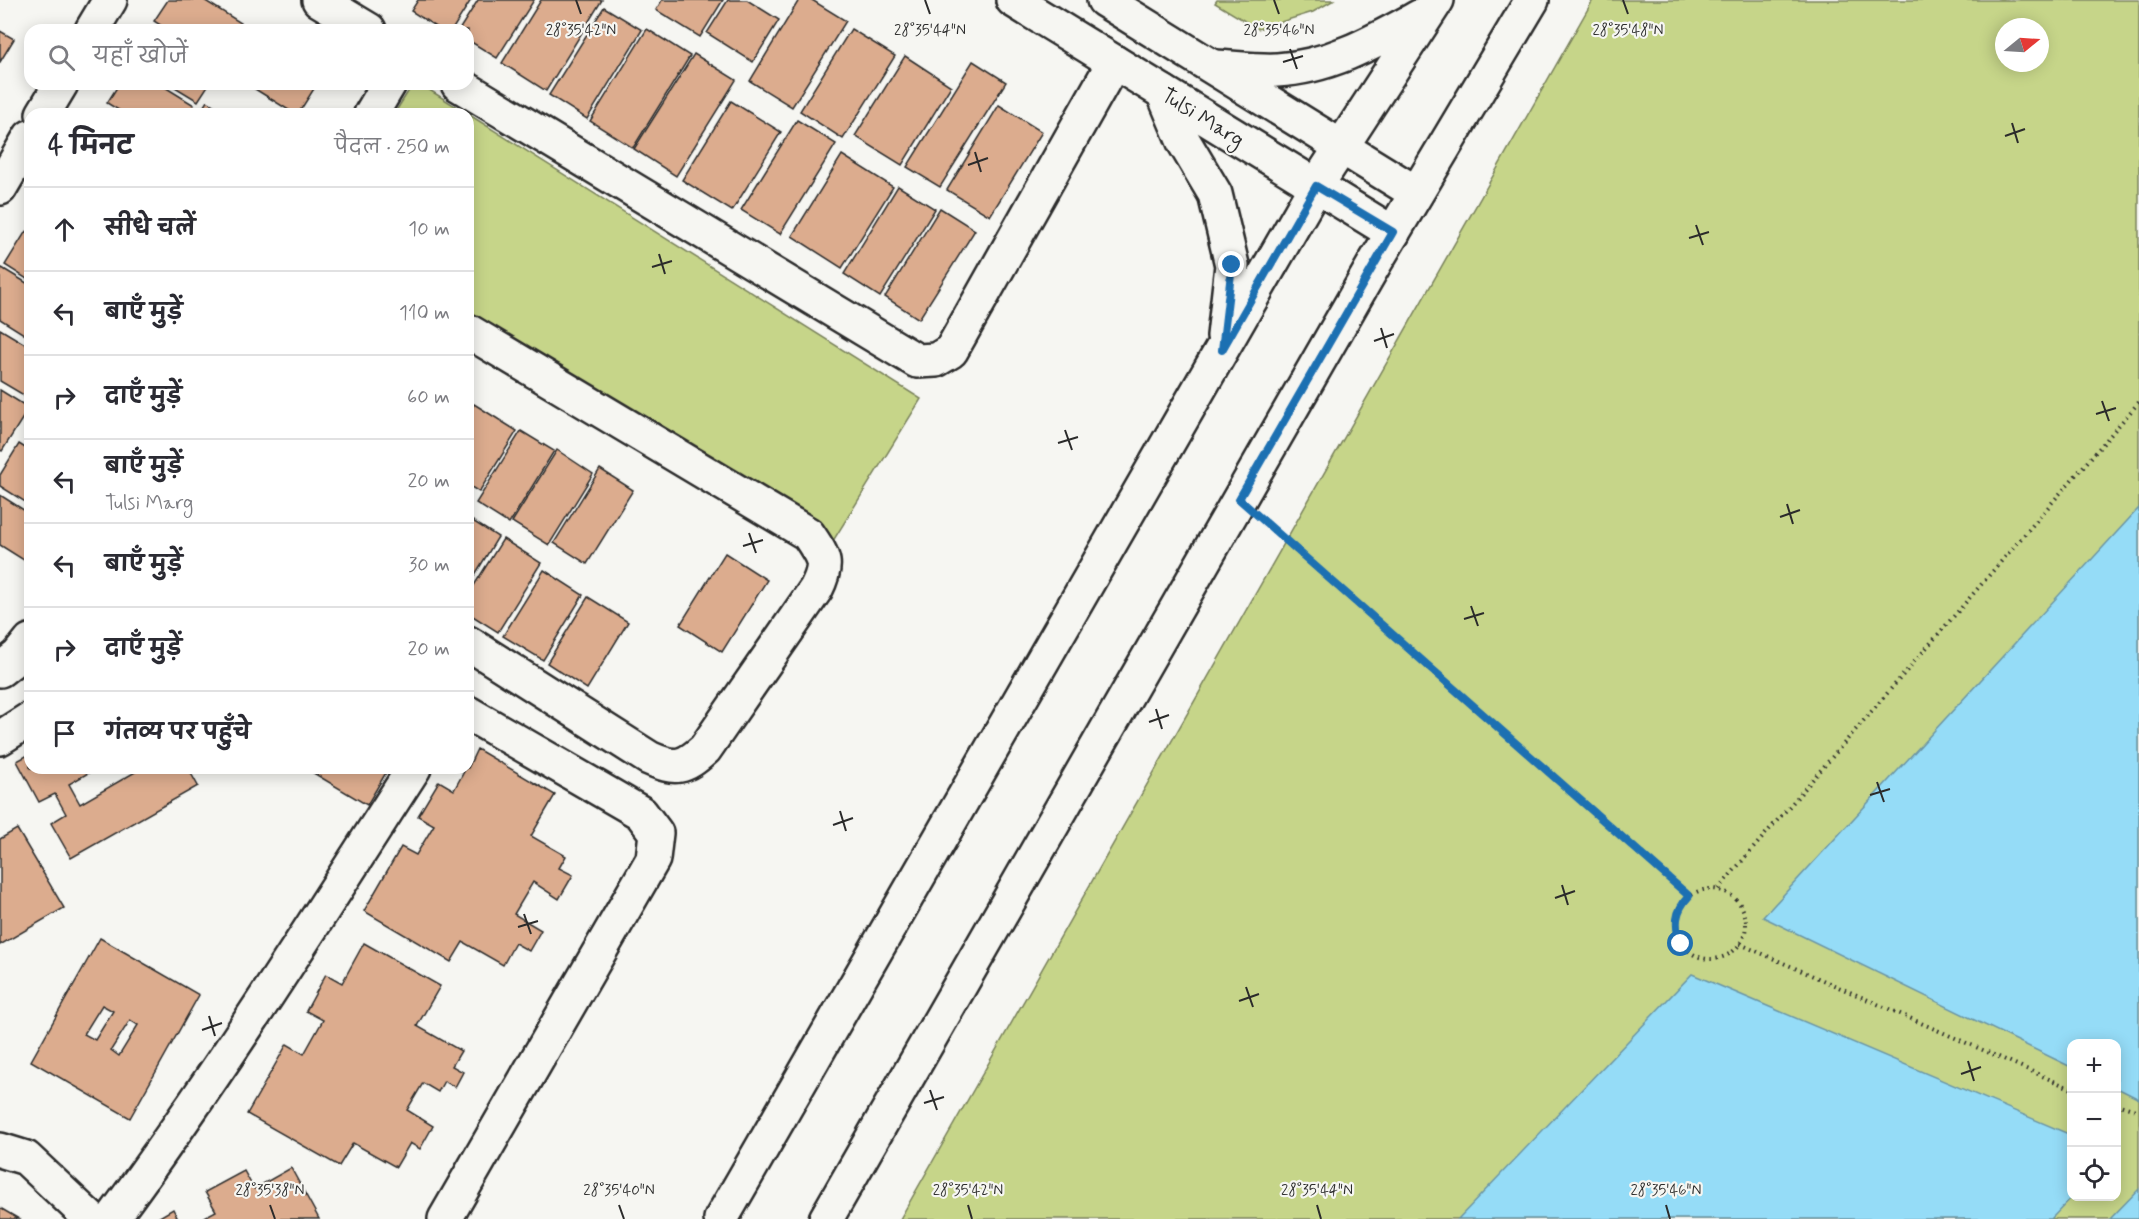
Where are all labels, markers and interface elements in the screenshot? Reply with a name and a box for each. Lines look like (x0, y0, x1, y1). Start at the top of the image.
north arrow (1995, 18, 2049, 72)
text: 28°35'42"N (546, 21, 616, 41)
text: 28°35'44"N (894, 21, 966, 41)
text: 28°35'46"N (1243, 21, 1315, 41)
text: 28°35'48"N (1593, 21, 1664, 41)
search box (24, 24, 474, 90)
icon: search (45, 41, 78, 74)
text: यहाँ खोजें (93, 43, 188, 71)
street label: Tulsi Marg (1155, 81, 1249, 155)
text: 4 मिनट (48, 130, 133, 164)
text: पैदल · 250 m (335, 134, 450, 161)
icon: ahead (48, 213, 81, 246)
text: सीधे चलें (105, 215, 195, 243)
text: 10 m (408, 216, 450, 243)
route end (1218, 251, 1244, 277)
icon: left (48, 297, 81, 330)
text: बाएँ मुड़ें (105, 299, 183, 327)
text: 110 m (399, 300, 450, 327)
icon: right (48, 381, 81, 414)
text: दाएँ मुड़ें (105, 383, 182, 411)
text: 60 m (407, 384, 450, 411)
text: बाएँ मुड़ें (105, 453, 183, 481)
icon: left (48, 465, 81, 498)
text: 20 m (407, 468, 450, 495)
text: Tulsi Marg (105, 490, 193, 517)
icon: left (48, 549, 81, 582)
text: बाएँ मुड़ें (105, 551, 183, 579)
text: 30 m (408, 552, 450, 579)
icon: right (48, 633, 81, 666)
text: दाएँ मुड़ें (105, 635, 182, 663)
text: 20 m (407, 636, 450, 663)
icon: arrive (48, 717, 81, 750)
text: गंतव्य पर पहुँचे (105, 719, 251, 747)
route start (1667, 930, 1693, 956)
map controls (2067, 1039, 2121, 1201)
button: + (2067, 1039, 2121, 1093)
button: − (2067, 1093, 2121, 1147)
button: locate (2067, 1147, 2121, 1201)
text: 28°35'38"N (235, 1181, 305, 1201)
text: 28°35'40"N (583, 1181, 655, 1201)
text: 28°35'42"N (933, 1181, 1003, 1201)
text: 28°35'44"N (1281, 1181, 1353, 1201)
text: 28°35'46"N (1630, 1181, 1702, 1201)

